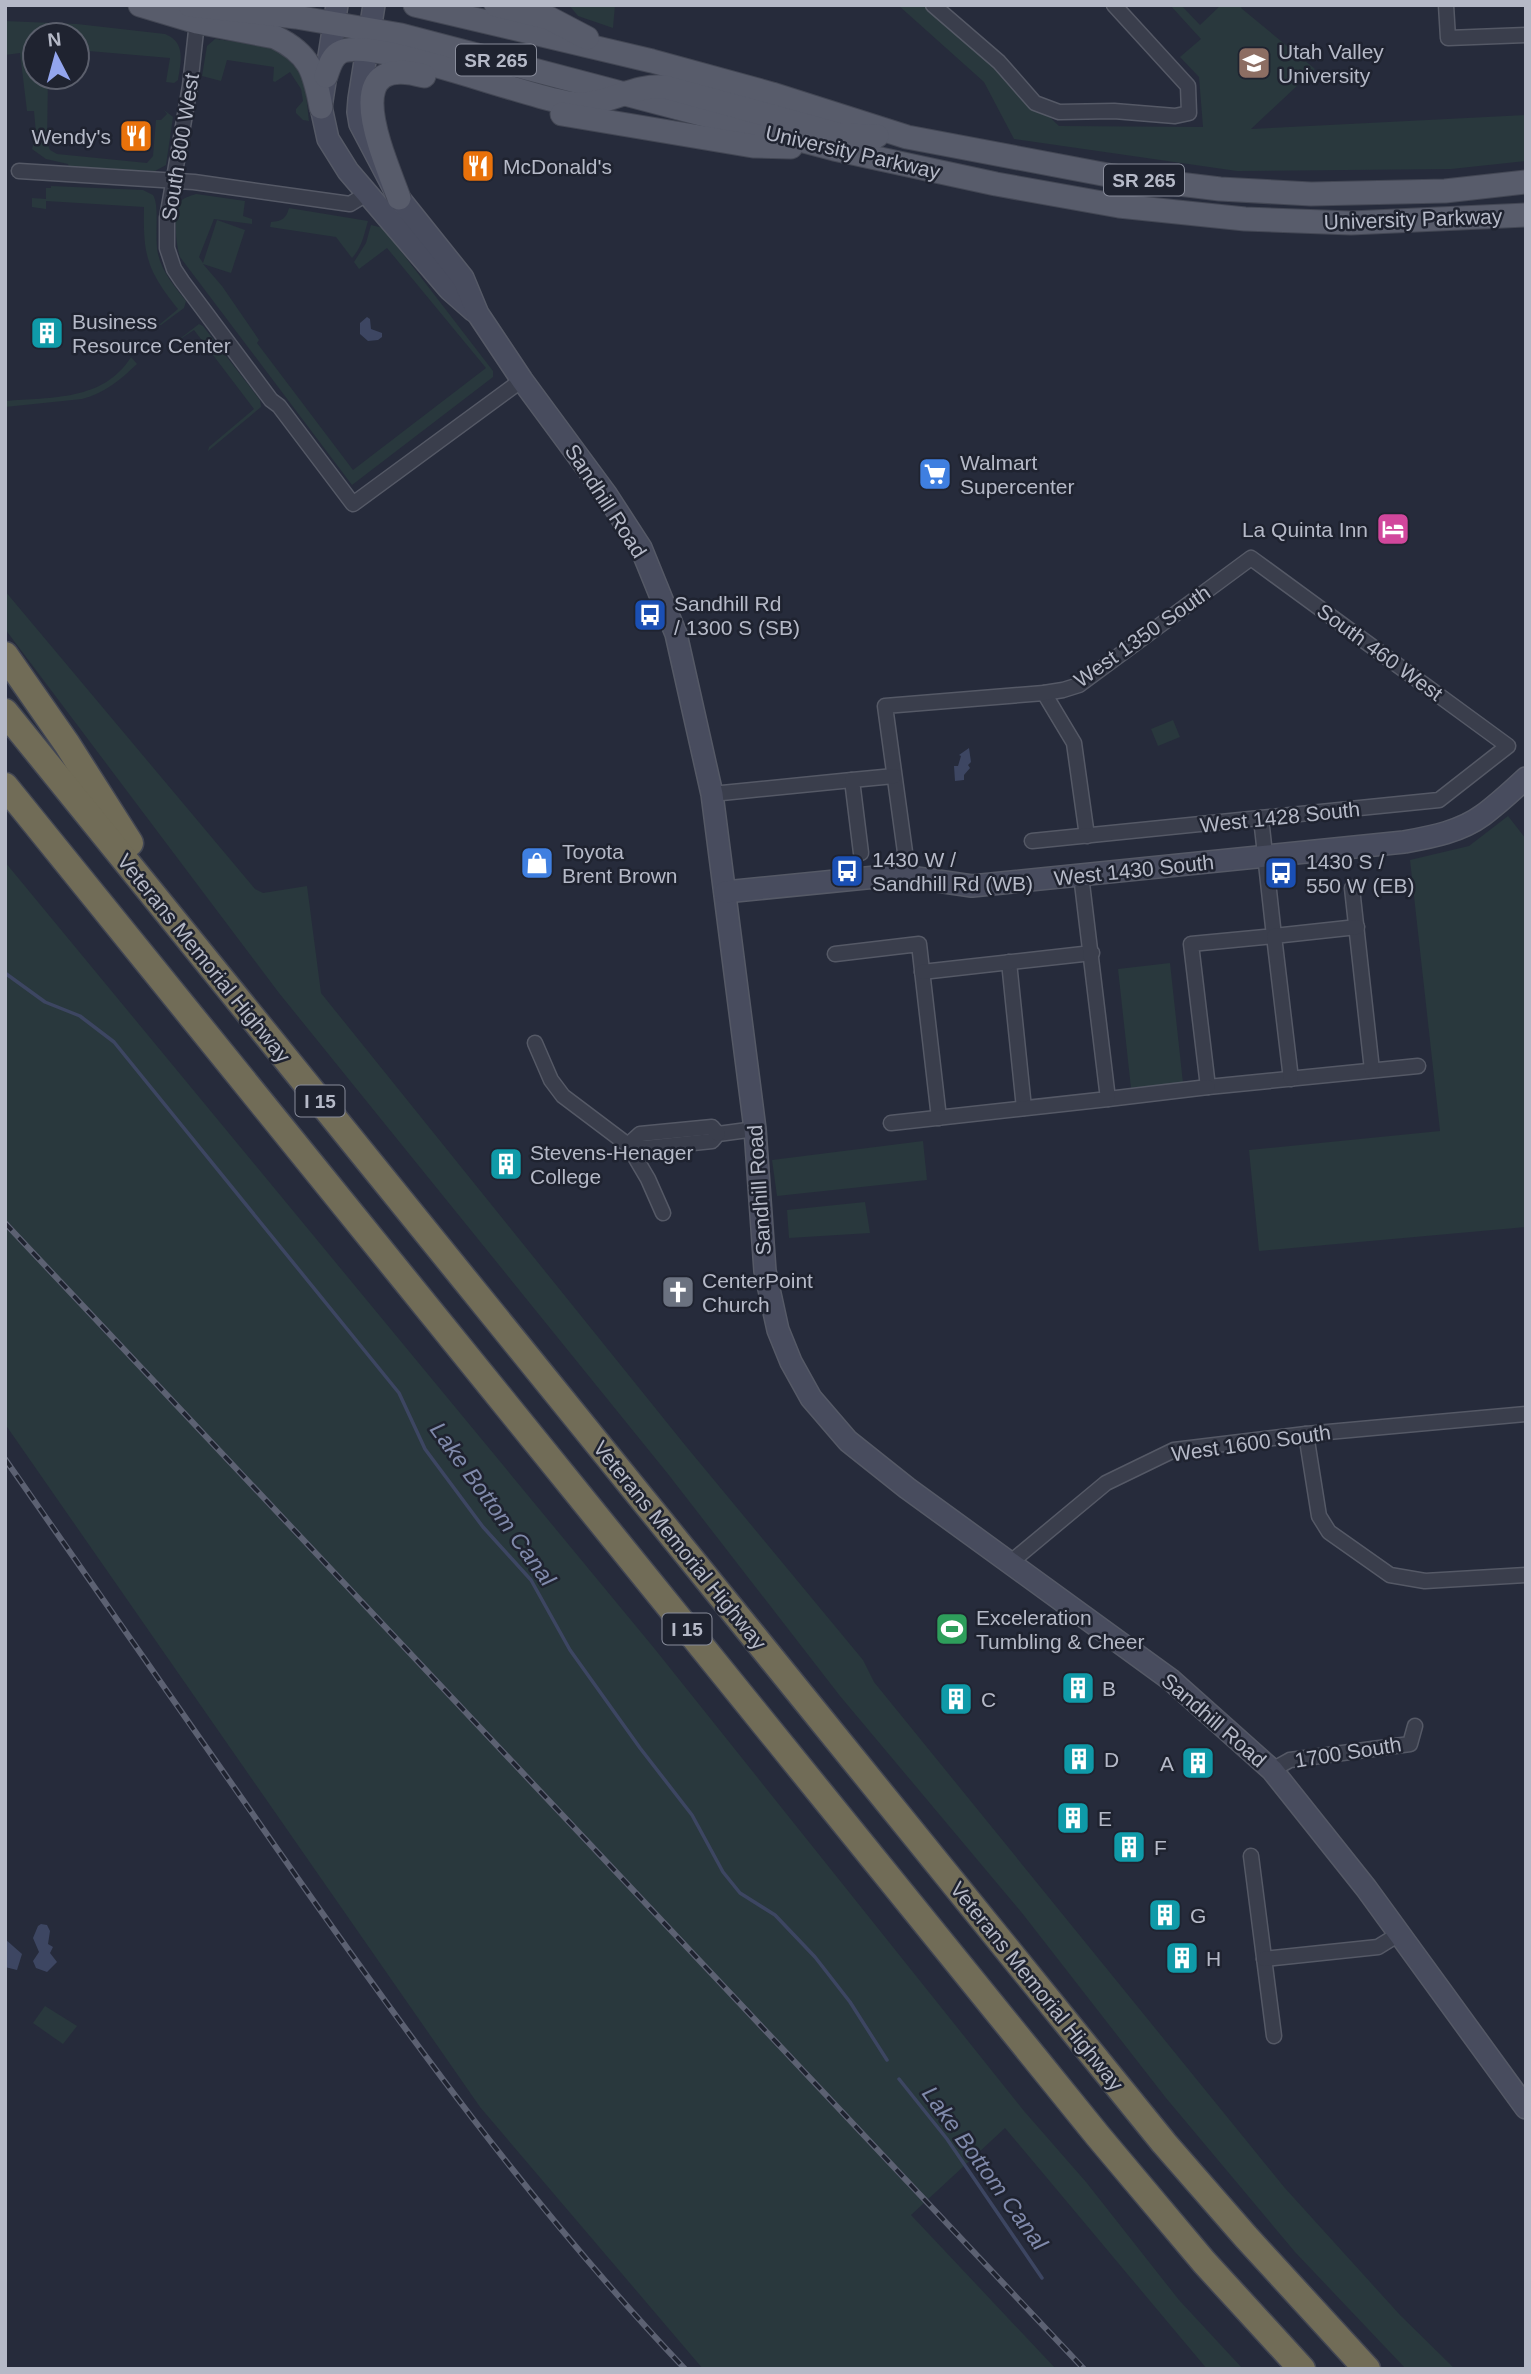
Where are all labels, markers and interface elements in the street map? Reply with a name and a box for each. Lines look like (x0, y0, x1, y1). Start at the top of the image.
north arrow (21, 21, 91, 91)
text: N (46, 28, 62, 51)
place label: Utah Valley University (1278, 40, 1384, 87)
road number: SR 265 (456, 44, 536, 76)
school or university icon: Utah Valley University (1235, 44, 1273, 82)
street label: South 800 West (157, 71, 203, 222)
restaurant icon: Wendy's (117, 117, 155, 155)
street label: University Parkway (763, 121, 943, 183)
place label: Wendy's (32, 125, 111, 148)
restaurant icon: McDonald's (459, 147, 497, 185)
place label: McDonald's (503, 155, 612, 178)
road number: SR 265 (1104, 164, 1184, 196)
street label: University Parkway (1323, 204, 1503, 234)
place label: Business Resource Center (72, 310, 231, 357)
building icon: Business Resource Center (28, 314, 66, 352)
street label: Sandhill Road (561, 440, 651, 562)
place label: Walmart Supercenter (960, 451, 1074, 498)
supermarket icon: Walmart Supercenter (916, 455, 954, 493)
hotel icon: La Quinta Inn (1374, 510, 1412, 548)
place label: La Quinta Inn (1242, 518, 1368, 541)
street label: West 1350 South (1070, 580, 1214, 692)
place label: Sandhill Rd / 1300 S (SB) (674, 592, 800, 639)
bus stop icon: Sandhill Rd / 1300 S (SB) (631, 596, 669, 634)
street label: South 460 West (1313, 599, 1447, 705)
street label: West 1428 South (1199, 797, 1361, 837)
place label: Toyota Brent Brown (562, 840, 678, 887)
shop icon: Toyota Brent Brown (518, 844, 556, 882)
place label: 1430 W / Sandhill Rd (WB) (872, 848, 1033, 895)
street label: Veterans Memorial Highway (113, 849, 296, 1067)
street label: West 1430 South (1053, 850, 1215, 890)
place label: 1430 S / 550 W (EB) (1306, 850, 1415, 897)
bus stop icon: 1430 W / Sandhill Rd (WB) (828, 852, 866, 890)
bus stop icon: 1430 S / 550 W (EB) (1262, 854, 1300, 892)
road number: I 15 (296, 1086, 344, 1116)
street label: Sandhill Road (743, 1124, 775, 1256)
place label: Stevens-Henager College (530, 1141, 693, 1188)
building icon: Stevens-Henager College (487, 1145, 525, 1183)
place label: CenterPoint Church (702, 1269, 813, 1316)
church icon: CenterPoint Church (659, 1273, 697, 1311)
water label: Lake Bottom Canal (425, 1417, 562, 1591)
street label: West 1600 South (1170, 1420, 1332, 1466)
street label: Veterans Memorial Highway (589, 1436, 772, 1654)
place label: Exceleration Tumbling & Cheer (976, 1606, 1144, 1653)
sports icon: Exceleration Tumbling & Cheer (933, 1610, 971, 1648)
road number: I 15 (662, 1614, 712, 1644)
street label: Sandhill Road (1157, 1668, 1271, 1772)
building icon: B (1059, 1669, 1097, 1707)
place label: B (1102, 1677, 1116, 1700)
building icon: C (937, 1680, 975, 1718)
place label: C (981, 1688, 996, 1711)
street label: 1700 South (1293, 1732, 1403, 1772)
building icon: D (1060, 1740, 1098, 1778)
building icon: A (1179, 1744, 1217, 1782)
place label: D (1104, 1748, 1119, 1771)
place label: A (1160, 1752, 1174, 1775)
building icon: E (1054, 1799, 1092, 1837)
place label: E (1098, 1807, 1112, 1830)
building icon: F (1110, 1828, 1148, 1866)
place label: F (1154, 1836, 1167, 1859)
street label: Veterans Memorial Highway (946, 1877, 1129, 2095)
building icon: G (1146, 1896, 1184, 1934)
place label: G (1190, 1904, 1206, 1927)
building icon: H (1163, 1939, 1201, 1977)
place label: H (1206, 1947, 1221, 1970)
water label: Lake Bottom Canal (917, 2081, 1054, 2255)

